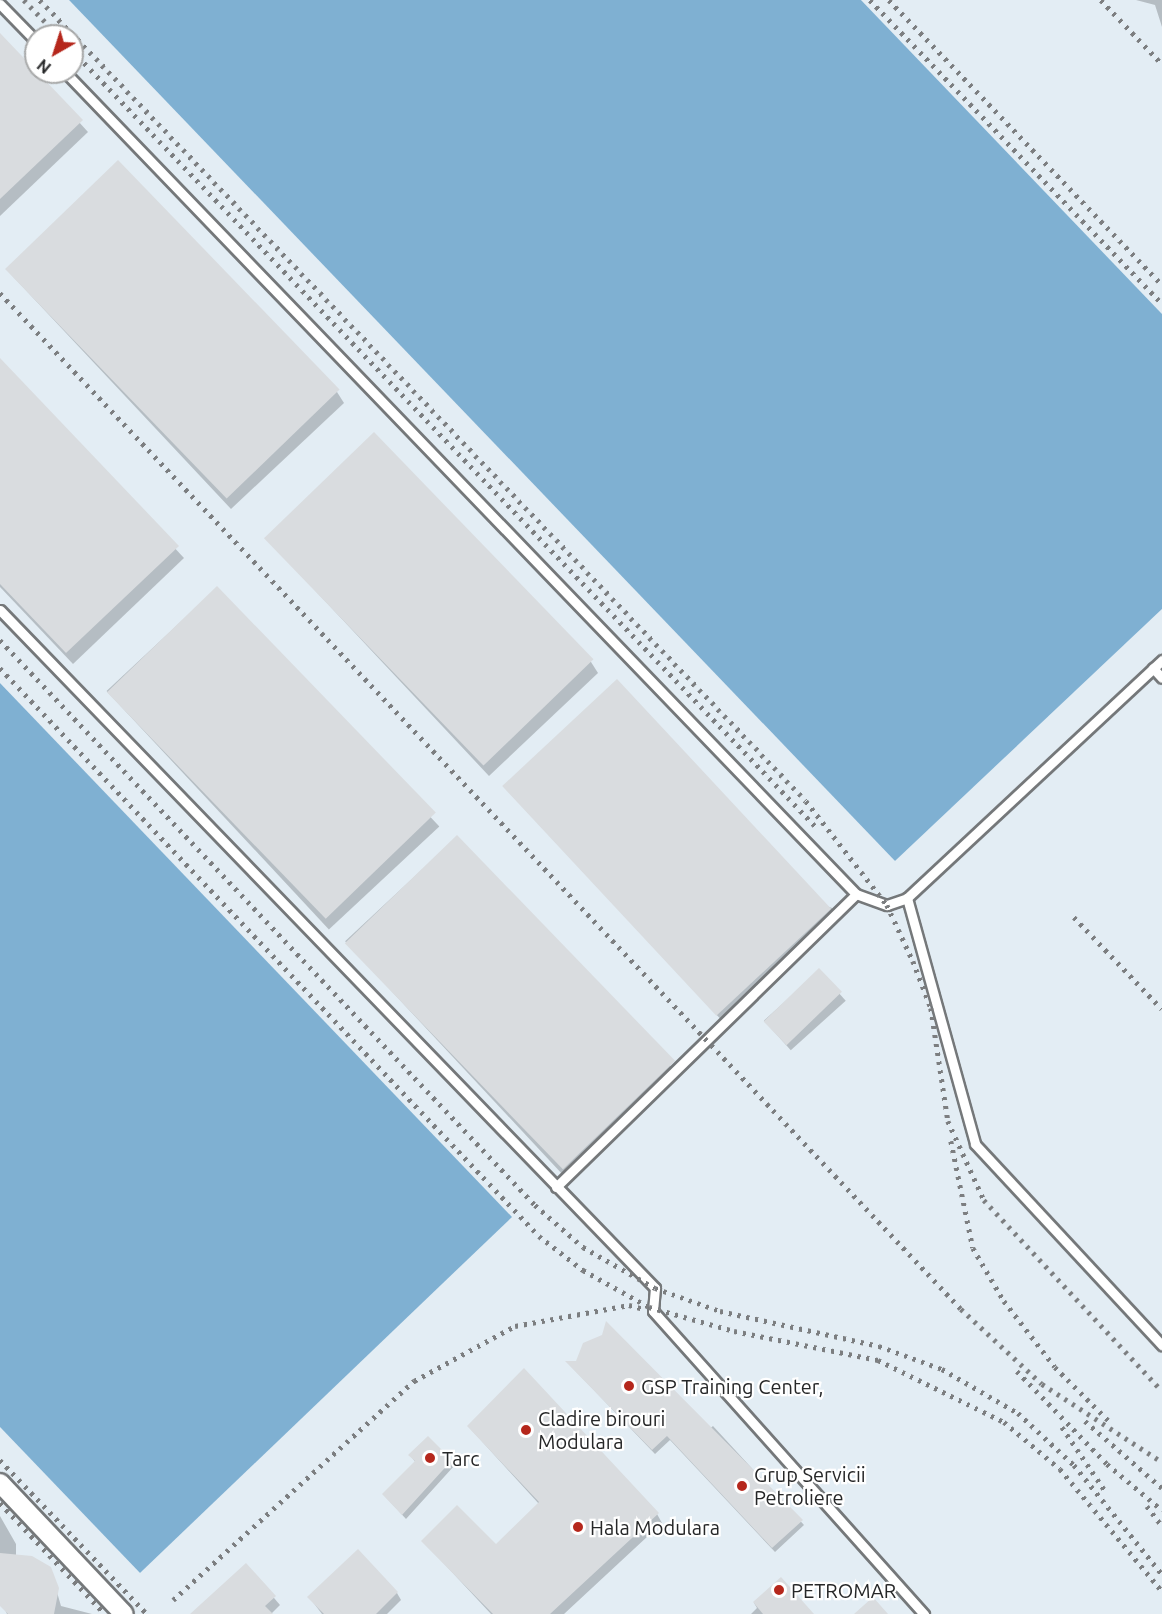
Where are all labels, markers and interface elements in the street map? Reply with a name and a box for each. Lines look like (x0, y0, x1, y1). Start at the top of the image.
north arrow (24, 24, 84, 84)
text: N (34, 56, 54, 77)
place label: GSP Training Center, (641, 1374, 823, 1398)
marker: GSP Training Center, (622, 1379, 636, 1393)
place label: Cladire birouri Modulara (538, 1406, 665, 1453)
marker: Cladire birouri Modulara (519, 1423, 533, 1437)
place label: Tarc (442, 1446, 479, 1470)
marker: Tarc (423, 1451, 437, 1465)
place label: Grup Servicii Petroliere (754, 1462, 866, 1509)
marker: Grup Servicii Petroliere (735, 1479, 749, 1493)
place label: Hala Modulara (590, 1515, 720, 1539)
marker: Hala Modulara (571, 1520, 585, 1534)
place label: PETROMAR (791, 1578, 896, 1602)
marker: PETROMAR (772, 1583, 786, 1597)

